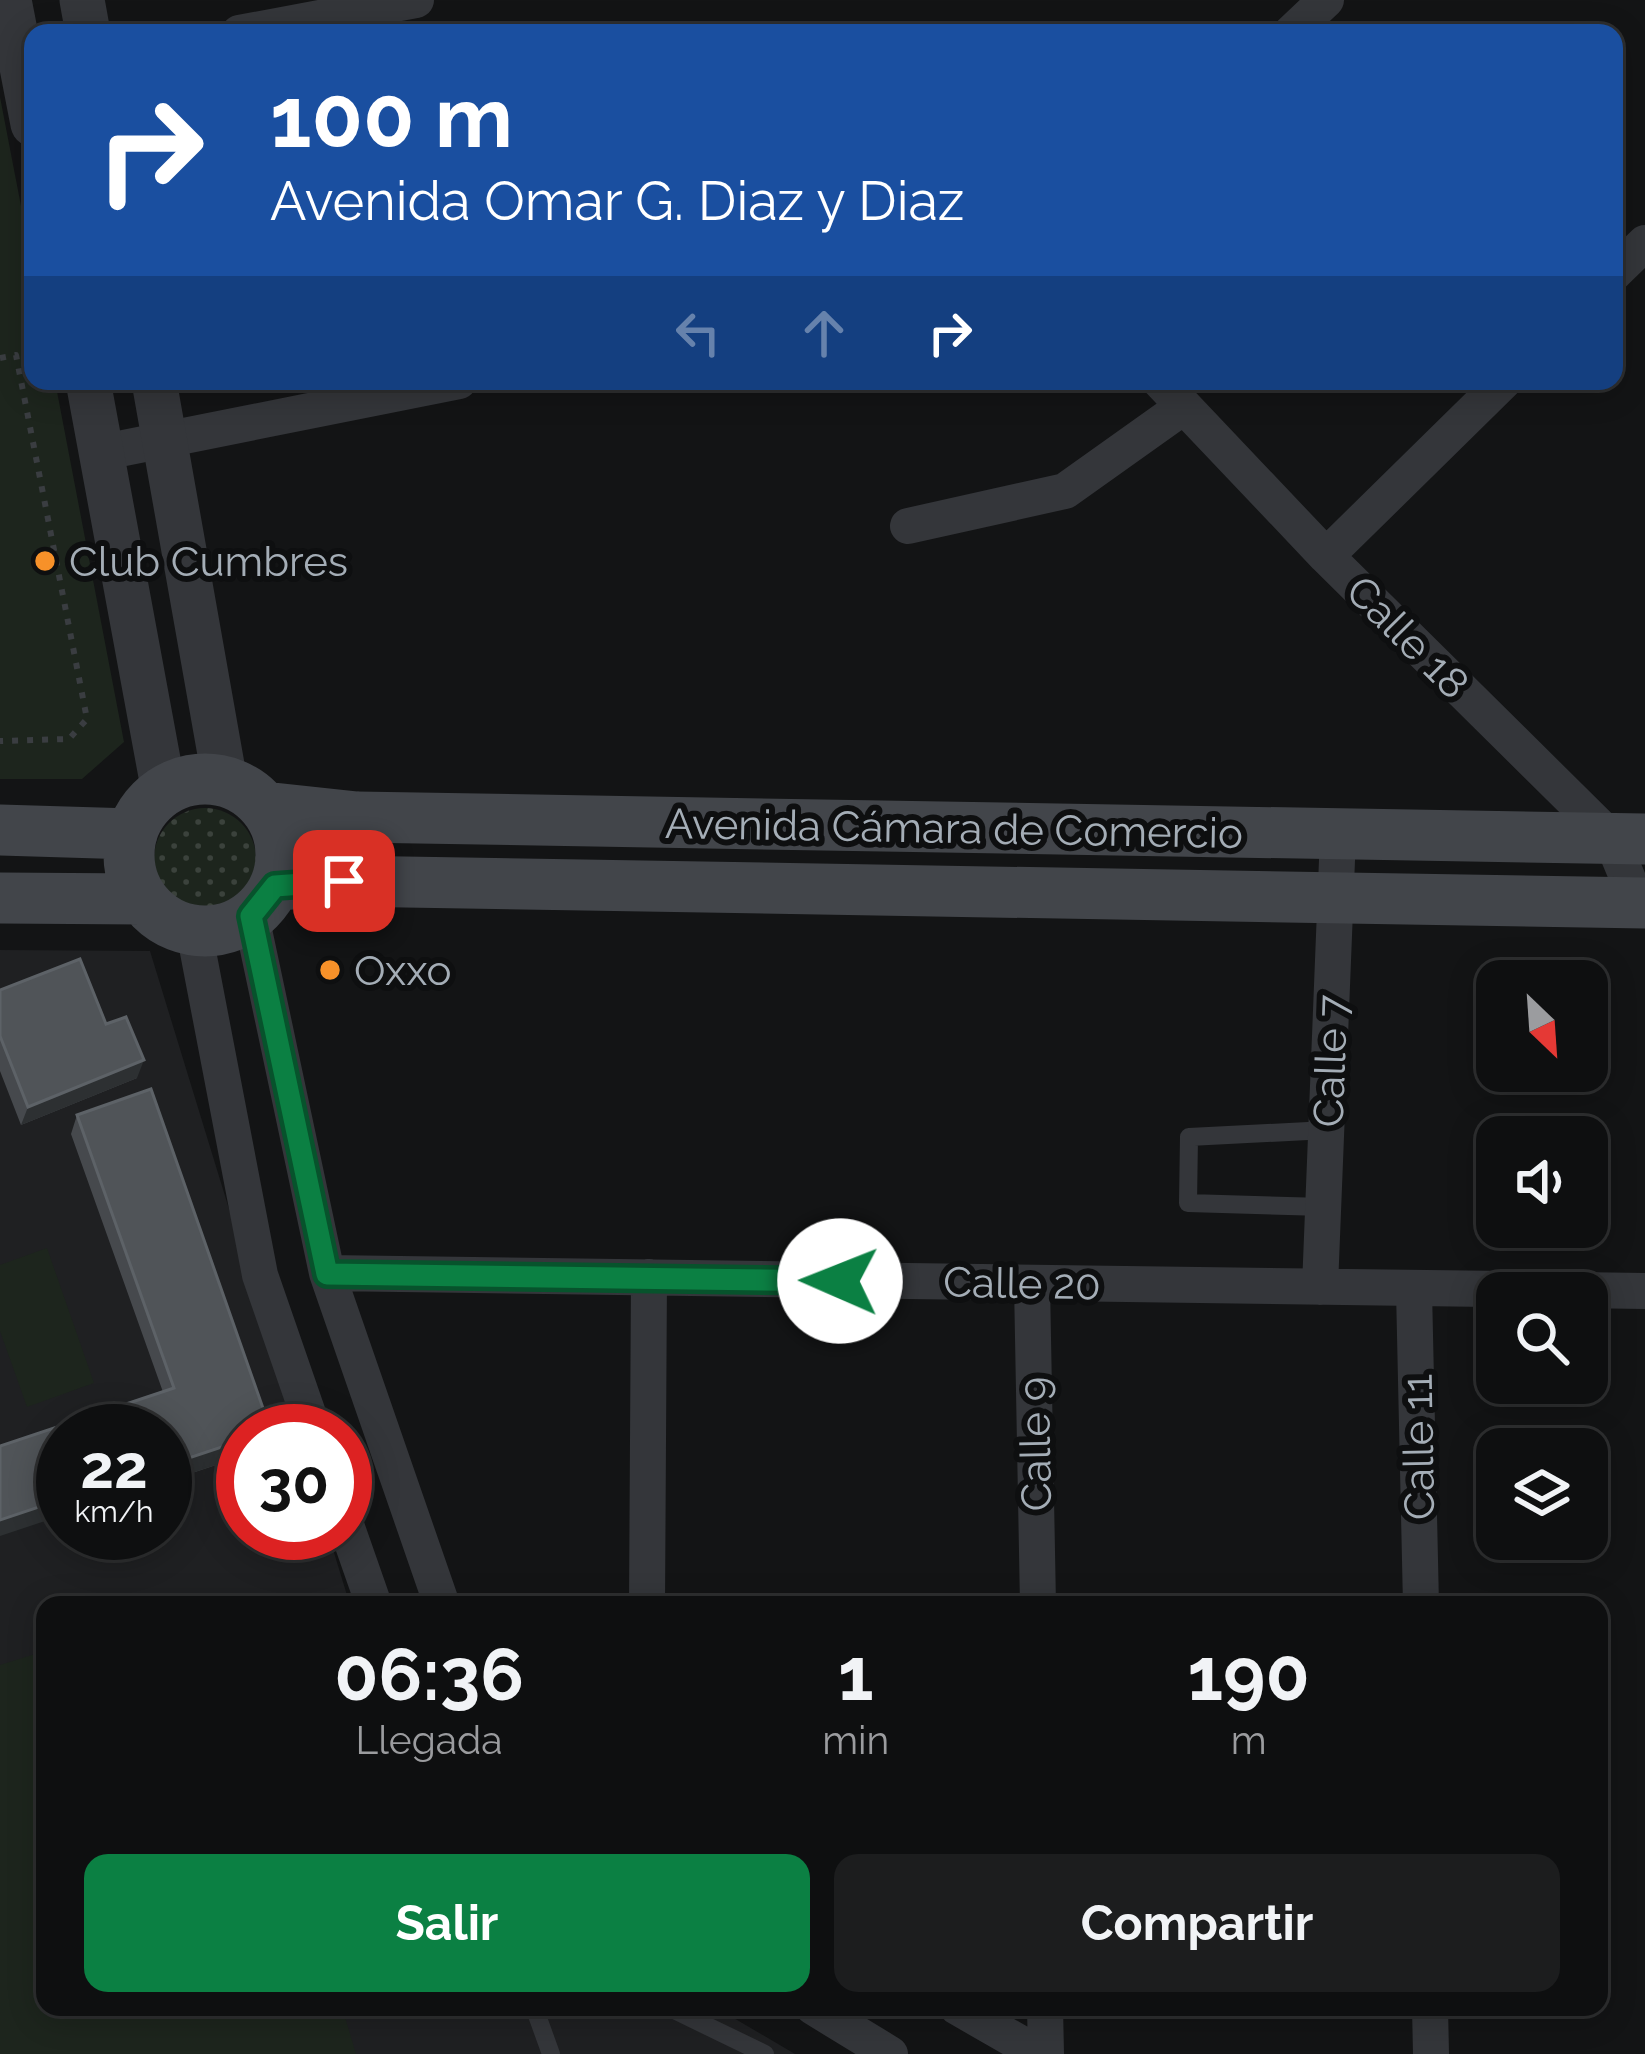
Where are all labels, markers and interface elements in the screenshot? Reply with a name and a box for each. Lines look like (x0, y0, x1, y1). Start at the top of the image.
text: 100 m (270, 68, 513, 167)
icon: right (72, 72, 228, 228)
text: Avenida Omar G. Diaz y Diaz (270, 169, 964, 233)
icon: left (665, 300, 731, 366)
icon: ahead (791, 300, 857, 366)
icon: right (917, 300, 983, 366)
place label: Club Cumbres (69, 537, 348, 586)
marker: Club Cumbres (32, 548, 58, 574)
street label: Calle 18 (1336, 566, 1479, 709)
street label: Avenida Cámara de Comercio (665, 799, 1243, 858)
pin (293, 830, 395, 932)
icon: arrive (311, 848, 377, 914)
place label: Oxxo (354, 946, 451, 995)
marker: Oxxo (317, 957, 343, 983)
north arrow (1476, 960, 1608, 1092)
map controls (1476, 960, 1608, 1560)
street label: Calle 7 (1304, 993, 1357, 1128)
button: sound (1476, 1116, 1608, 1248)
position arrow (777, 1218, 903, 1344)
street label: Calle 20 (943, 1258, 1101, 1309)
button: search (1476, 1272, 1608, 1404)
street label: Calle 11 (1393, 1374, 1444, 1520)
street label: Calle 9 (1010, 1376, 1061, 1512)
speed limit sign: 30 (216, 1404, 372, 1560)
button: layers (1476, 1428, 1608, 1560)
text: 22 (80, 1432, 148, 1502)
text: km/h (74, 1494, 154, 1529)
text: 06:36 (334, 1632, 524, 1717)
text: 1 (838, 1632, 873, 1717)
text: 190 (1188, 1632, 1310, 1717)
text: Llegada (356, 1717, 503, 1763)
text: min (822, 1717, 889, 1763)
text: m (1231, 1717, 1267, 1763)
button: Salir (84, 1854, 810, 1992)
button: Compartir (834, 1854, 1560, 1992)

